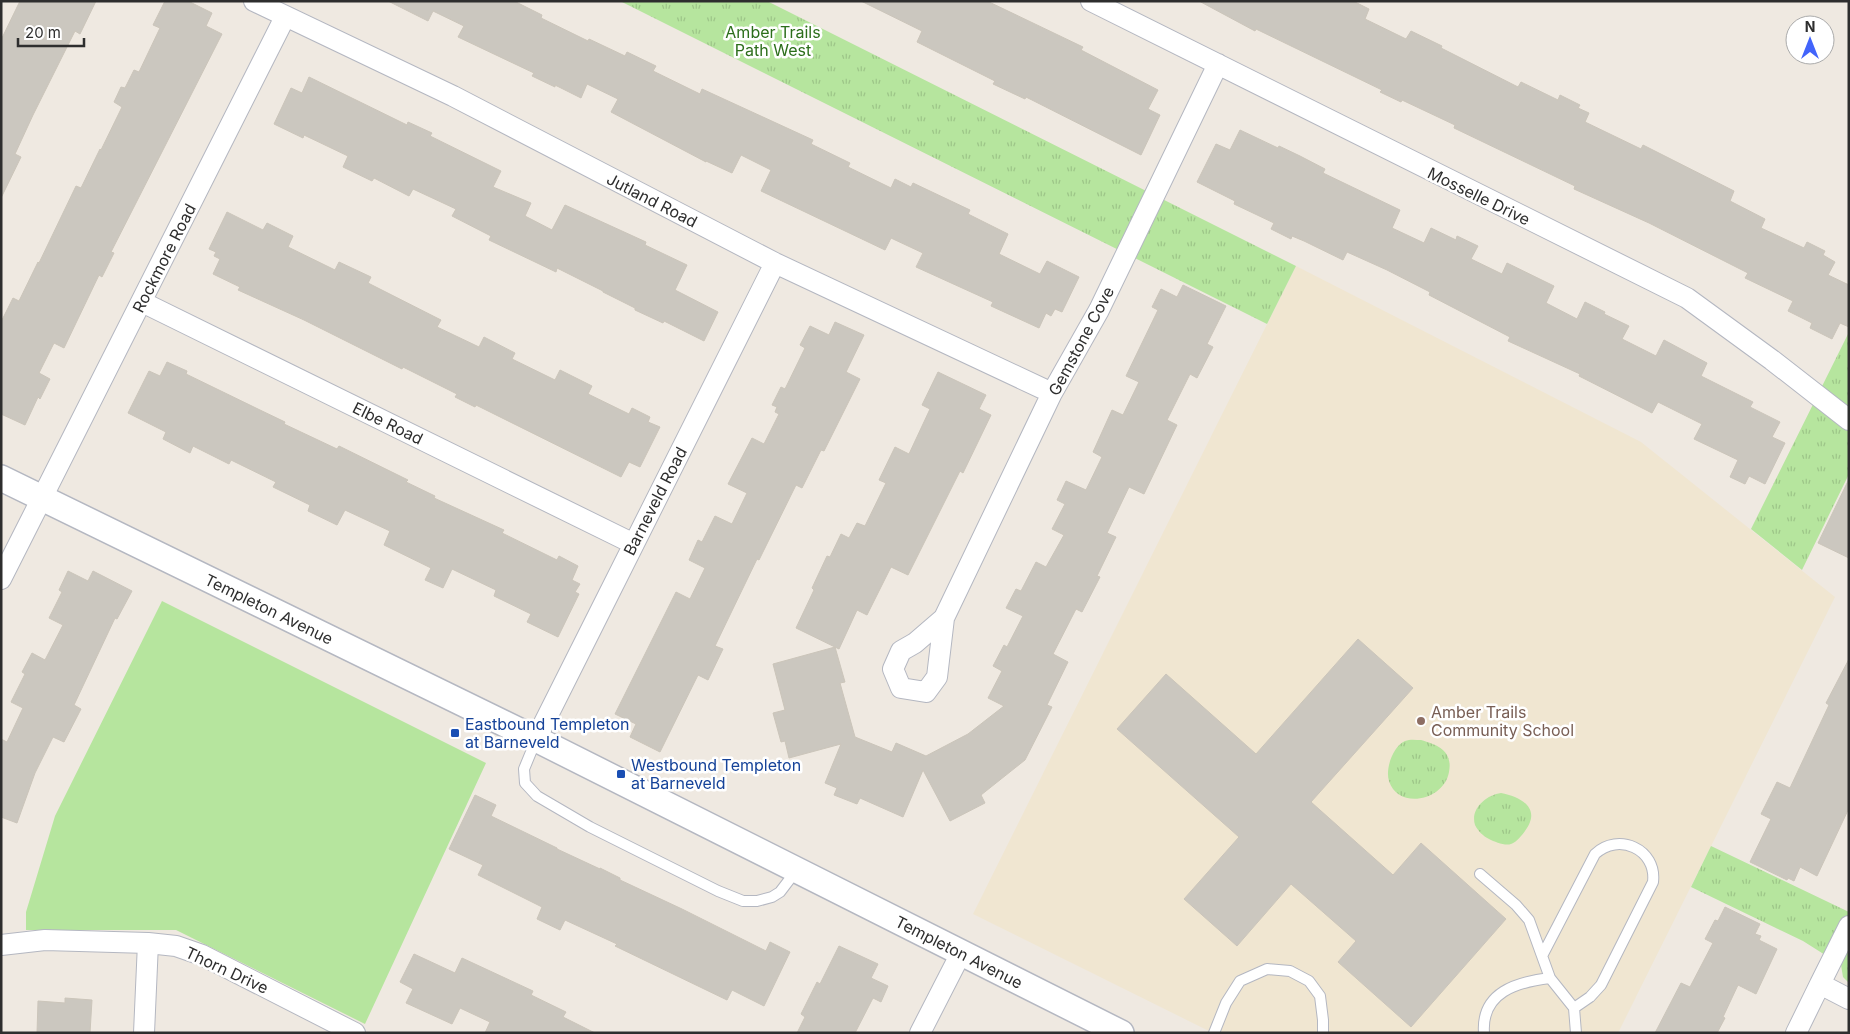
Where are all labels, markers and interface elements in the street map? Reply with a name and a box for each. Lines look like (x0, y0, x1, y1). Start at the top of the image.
scale bar (18, 15, 84, 47)
north arrow (1785, 15, 1835, 65)
text: N (1805, 18, 1815, 35)
park label: Amber Trails Path West (725, 22, 821, 60)
text: 20 m (25, 23, 61, 42)
street label: Mosselle Drive (1424, 163, 1534, 229)
street label: Jutland Road (603, 169, 701, 231)
street label: Rockmore Road (128, 200, 200, 316)
street label: Gemstone Cove (1044, 283, 1118, 399)
street label: Elbe Road (350, 397, 426, 449)
street label: Barneveld Road (619, 443, 691, 559)
street label: Templeton Avenue (202, 569, 336, 649)
place label: Amber Trails Community School (1431, 702, 1574, 740)
place label: Eastbound Templeton at Barneveld (465, 714, 629, 752)
marker: Amber Trails Community School (1415, 715, 1427, 727)
marker: Eastbound Templeton at Barneveld (449, 727, 461, 739)
place label: Westbound Templeton at Barneveld (631, 755, 801, 793)
marker: Westbound Templeton at Barneveld (615, 768, 627, 780)
street label: Templeton Avenue (892, 911, 1026, 993)
street label: Thorn Drive (182, 942, 272, 998)

